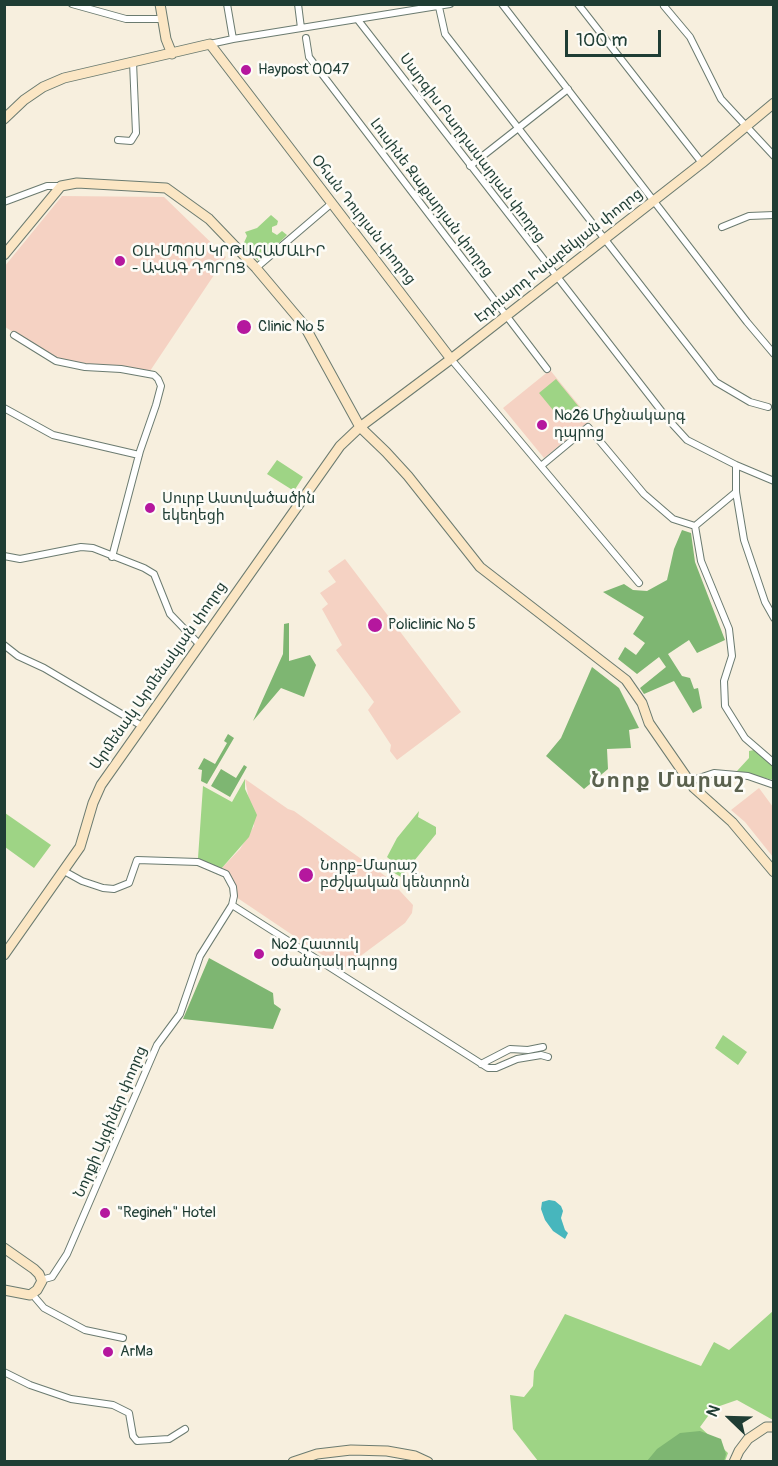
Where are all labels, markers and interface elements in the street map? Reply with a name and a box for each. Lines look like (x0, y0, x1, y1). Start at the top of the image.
scale bar (568, 18, 664, 56)
text: 100 m (576, 29, 628, 52)
street label: Սարգիս Բաղդասարյան փողոց (395, 50, 549, 246)
place label: Haypost 0047 (258, 61, 349, 79)
marker: Haypost 0047 (239, 63, 253, 77)
street label: Լուսինե Զաքարյան փողոց (365, 115, 497, 281)
street label: Օհան Դուրյան փողոց (307, 152, 419, 288)
street label: Էդուարդ Իսաբեկյան փողոց (472, 185, 646, 327)
place label: ՕԼԻՄՊՈՍ ԿՐԹԱՀԱՄԱԼԻՐ - ԱՎԱԳ ԴՊՐՈՑ (132, 243, 326, 278)
marker: ՕԼԻՄՊՈՍ ԿՐԹԱՀԱՄԱԼԻՐ - ԱՎԱԳ ԴՊՐՈՑ (113, 254, 127, 268)
marker: Clinic No 5 (235, 318, 253, 336)
place label: Clinic No 5 (258, 318, 325, 336)
place label: №26 Միջնակարգ դպրոց (554, 407, 685, 442)
marker: №26 Միջնակարգ դպրոց (535, 418, 549, 432)
place label: Սուրբ Աստվածածին եկեղեցի (162, 490, 315, 525)
marker: Սուրբ Աստվածածին եկեղեցի (143, 501, 157, 515)
street label: Արմենակ Արմենակյան փողոց (87, 578, 231, 774)
marker: Policlinic № 5 (366, 616, 384, 634)
place label: Policlinic № 5 (388, 616, 476, 634)
district label: Նորք Մարաշ (591, 769, 745, 795)
place label: Նորք-Մարաշ բժշկական կենտրոն (320, 857, 470, 892)
marker: Նորք-Մարաշ բժշկական կենտրոն (297, 866, 315, 884)
place label: №2 Հատուկ օժանդակ դպրոց (271, 936, 398, 971)
marker: №2 Հատուկ օժանդակ դպրոց (252, 947, 266, 961)
street label: Նորքի Այգիներ փողոց (71, 1043, 151, 1201)
place label: "Regineh" Hotel (117, 1204, 216, 1222)
marker: "Regineh" Hotel (98, 1206, 112, 1220)
place label: ArMa (120, 1343, 153, 1361)
marker: ArMa (101, 1345, 115, 1359)
north arrow (700, 1388, 760, 1448)
text: N (702, 1402, 725, 1420)

